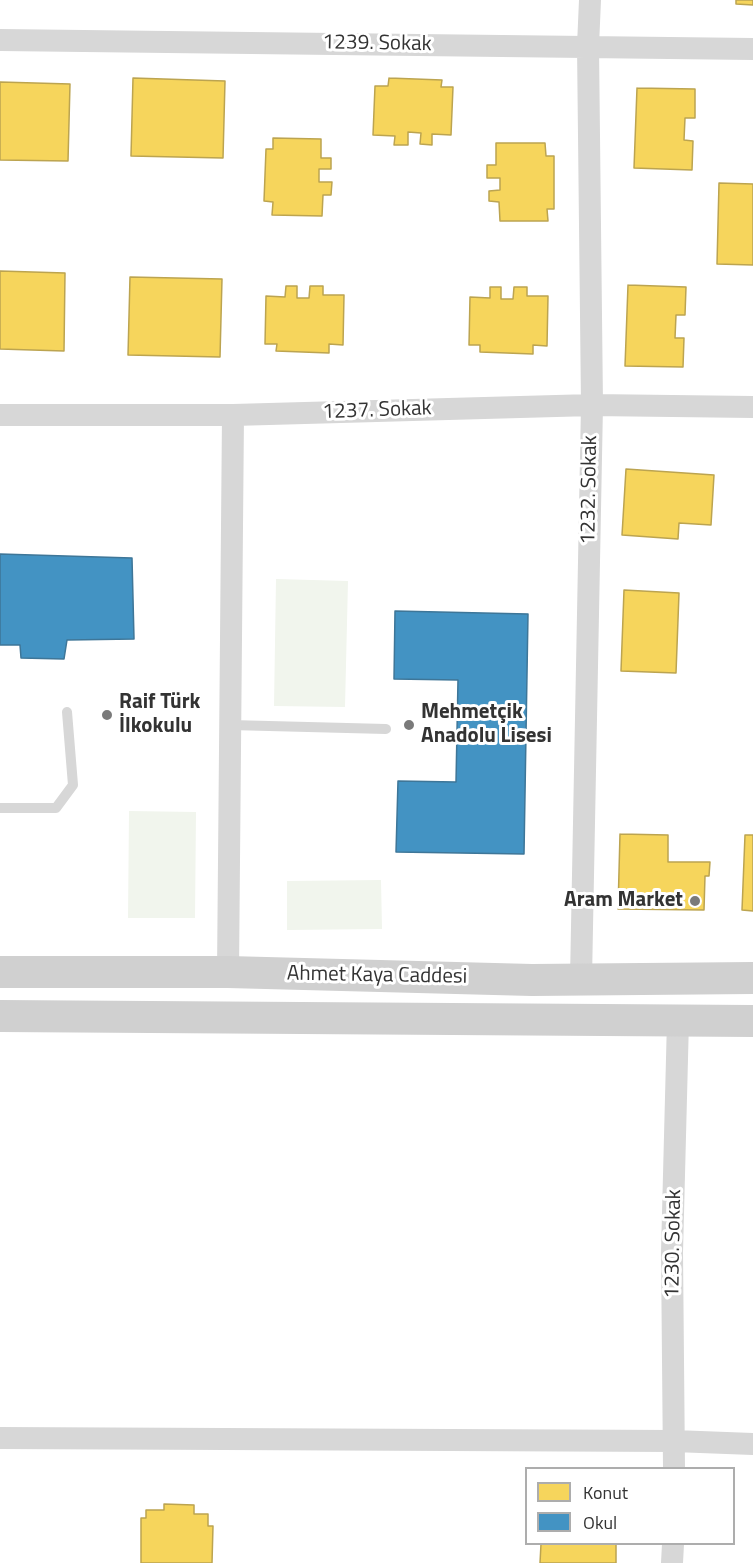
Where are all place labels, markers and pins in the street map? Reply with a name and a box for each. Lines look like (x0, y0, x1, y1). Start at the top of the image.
place label: Raif Türk İlkokulu (119, 690, 200, 740)
place label: Mehmetçik Anadolu Lisesi (421, 700, 552, 750)
marker: Raif Türk İlkokulu (100, 708, 114, 722)
marker: Mehmetçik Anadolu Lisesi (402, 718, 416, 732)
place label: Aram Market (564, 888, 683, 914)
marker: Aram Market (688, 894, 702, 908)

